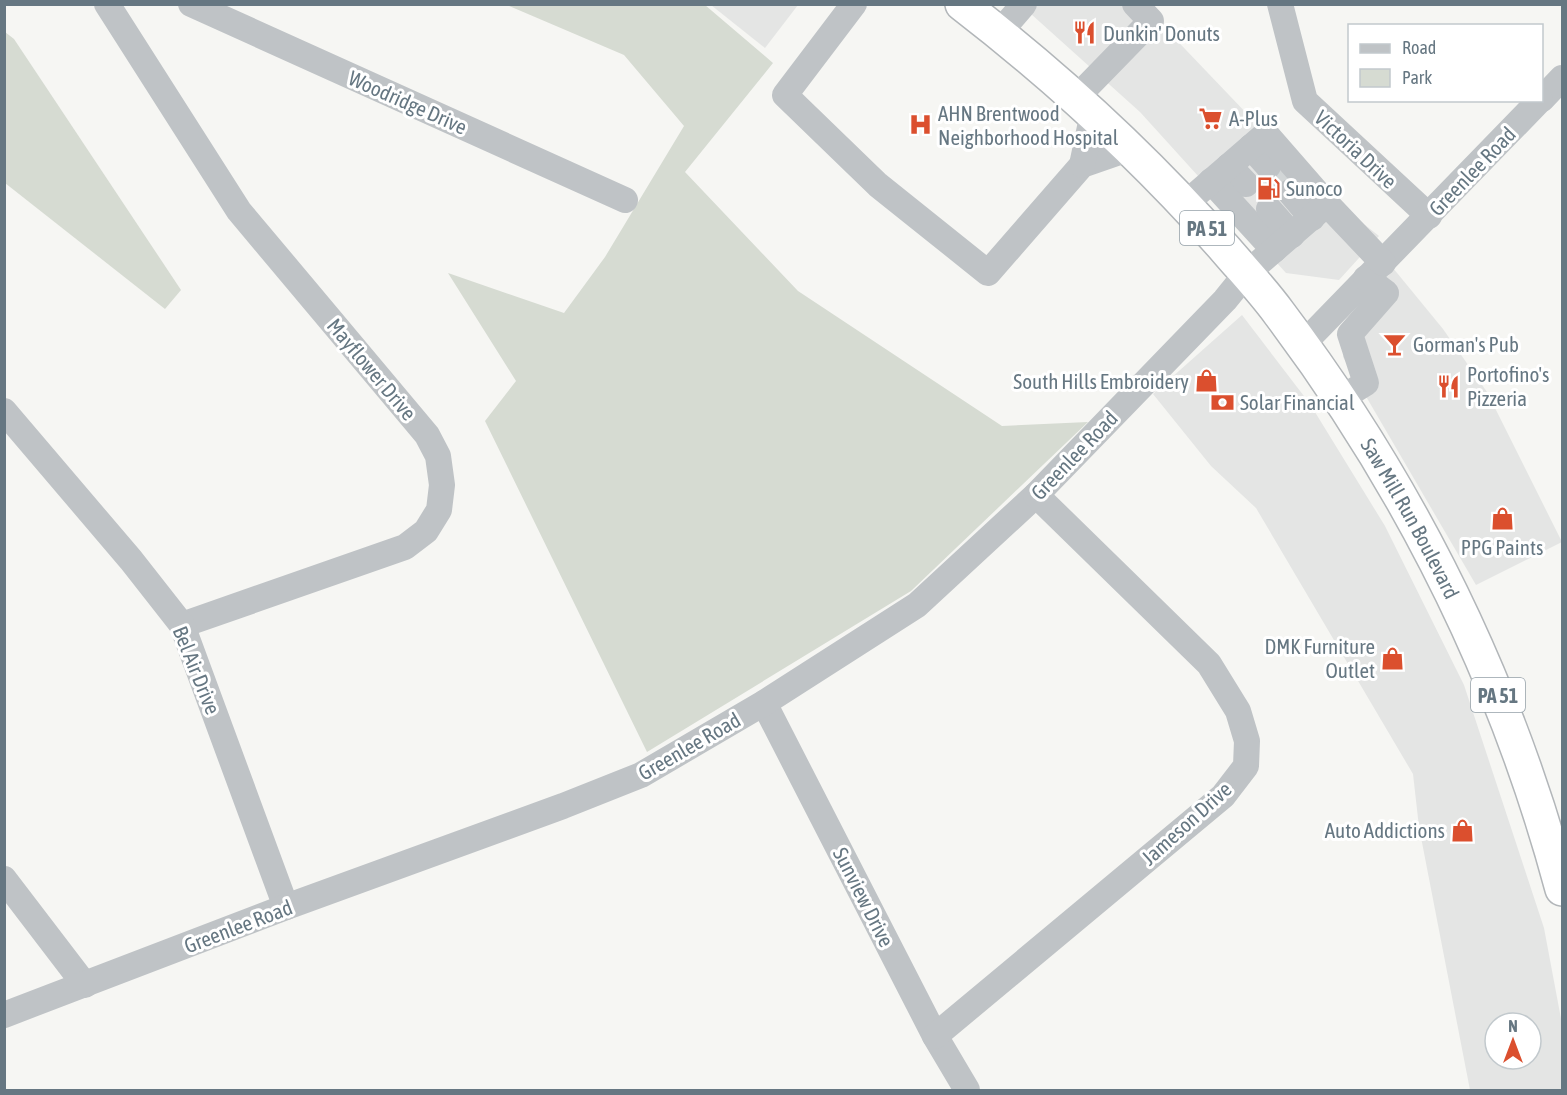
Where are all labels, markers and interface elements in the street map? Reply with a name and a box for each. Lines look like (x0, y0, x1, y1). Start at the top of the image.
restaurant icon: Dunkin' Donuts (1072, 20, 1098, 46)
place label: Dunkin' Donuts (1103, 21, 1220, 45)
legend (1348, 24, 1543, 102)
text: Road (1402, 37, 1436, 58)
street label: Woodridge Drive (345, 65, 471, 139)
text: Park (1402, 67, 1432, 88)
place label: AHN Brentwood Neighborhood Hospital (938, 101, 1119, 149)
supermarket icon: A-Plus (1198, 105, 1224, 131)
street label: Victoria Drive (1310, 105, 1402, 193)
place label: A-Plus (1229, 106, 1278, 130)
hospital icon: AHN Brentwood Neighborhood Hospital (907, 112, 933, 138)
street label: Greenlee Road (1424, 122, 1520, 220)
fuel station icon: Sunoco (1255, 175, 1281, 201)
place label: Sunoco (1286, 176, 1343, 200)
road number: PA 51 (1180, 211, 1234, 245)
street label: Mayflower Drive (323, 313, 421, 425)
bar icon: Gorman's Pub (1382, 331, 1408, 357)
place label: Gorman's Pub (1413, 332, 1519, 356)
place label: Portofino's Pizzeria (1467, 362, 1549, 410)
shop icon: South Hills Embroidery (1194, 368, 1220, 394)
place label: South Hills Embroidery (1013, 369, 1189, 393)
restaurant icon: Portofino's Pizzeria (1436, 373, 1462, 399)
bank icon: Solar Financial (1209, 389, 1235, 415)
place label: Solar Financial (1240, 390, 1355, 414)
street label: Greenlee Road (1026, 406, 1122, 504)
street label: Saw Mill Run Boulevard (1356, 434, 1464, 603)
shop icon: PPG Paints (1489, 506, 1515, 532)
place label: PPG Paints (1461, 535, 1543, 559)
street label: Bel Air Drive (168, 622, 226, 718)
place label: DMK Furniture Outlet (1264, 634, 1375, 682)
shop icon: DMK Furniture Outlet (1380, 645, 1406, 671)
road number: PA 51 (1471, 678, 1525, 712)
street label: Greenlee Road (634, 707, 744, 785)
street label: Jameson Drive (1136, 777, 1236, 869)
shop icon: Auto Addictions (1450, 817, 1476, 843)
place label: Auto Addictions (1325, 818, 1445, 842)
street label: Sunview Drive (829, 843, 899, 951)
street label: Greenlee Road (181, 894, 295, 958)
north arrow (1483, 1011, 1543, 1071)
text: N (1508, 1017, 1518, 1035)

